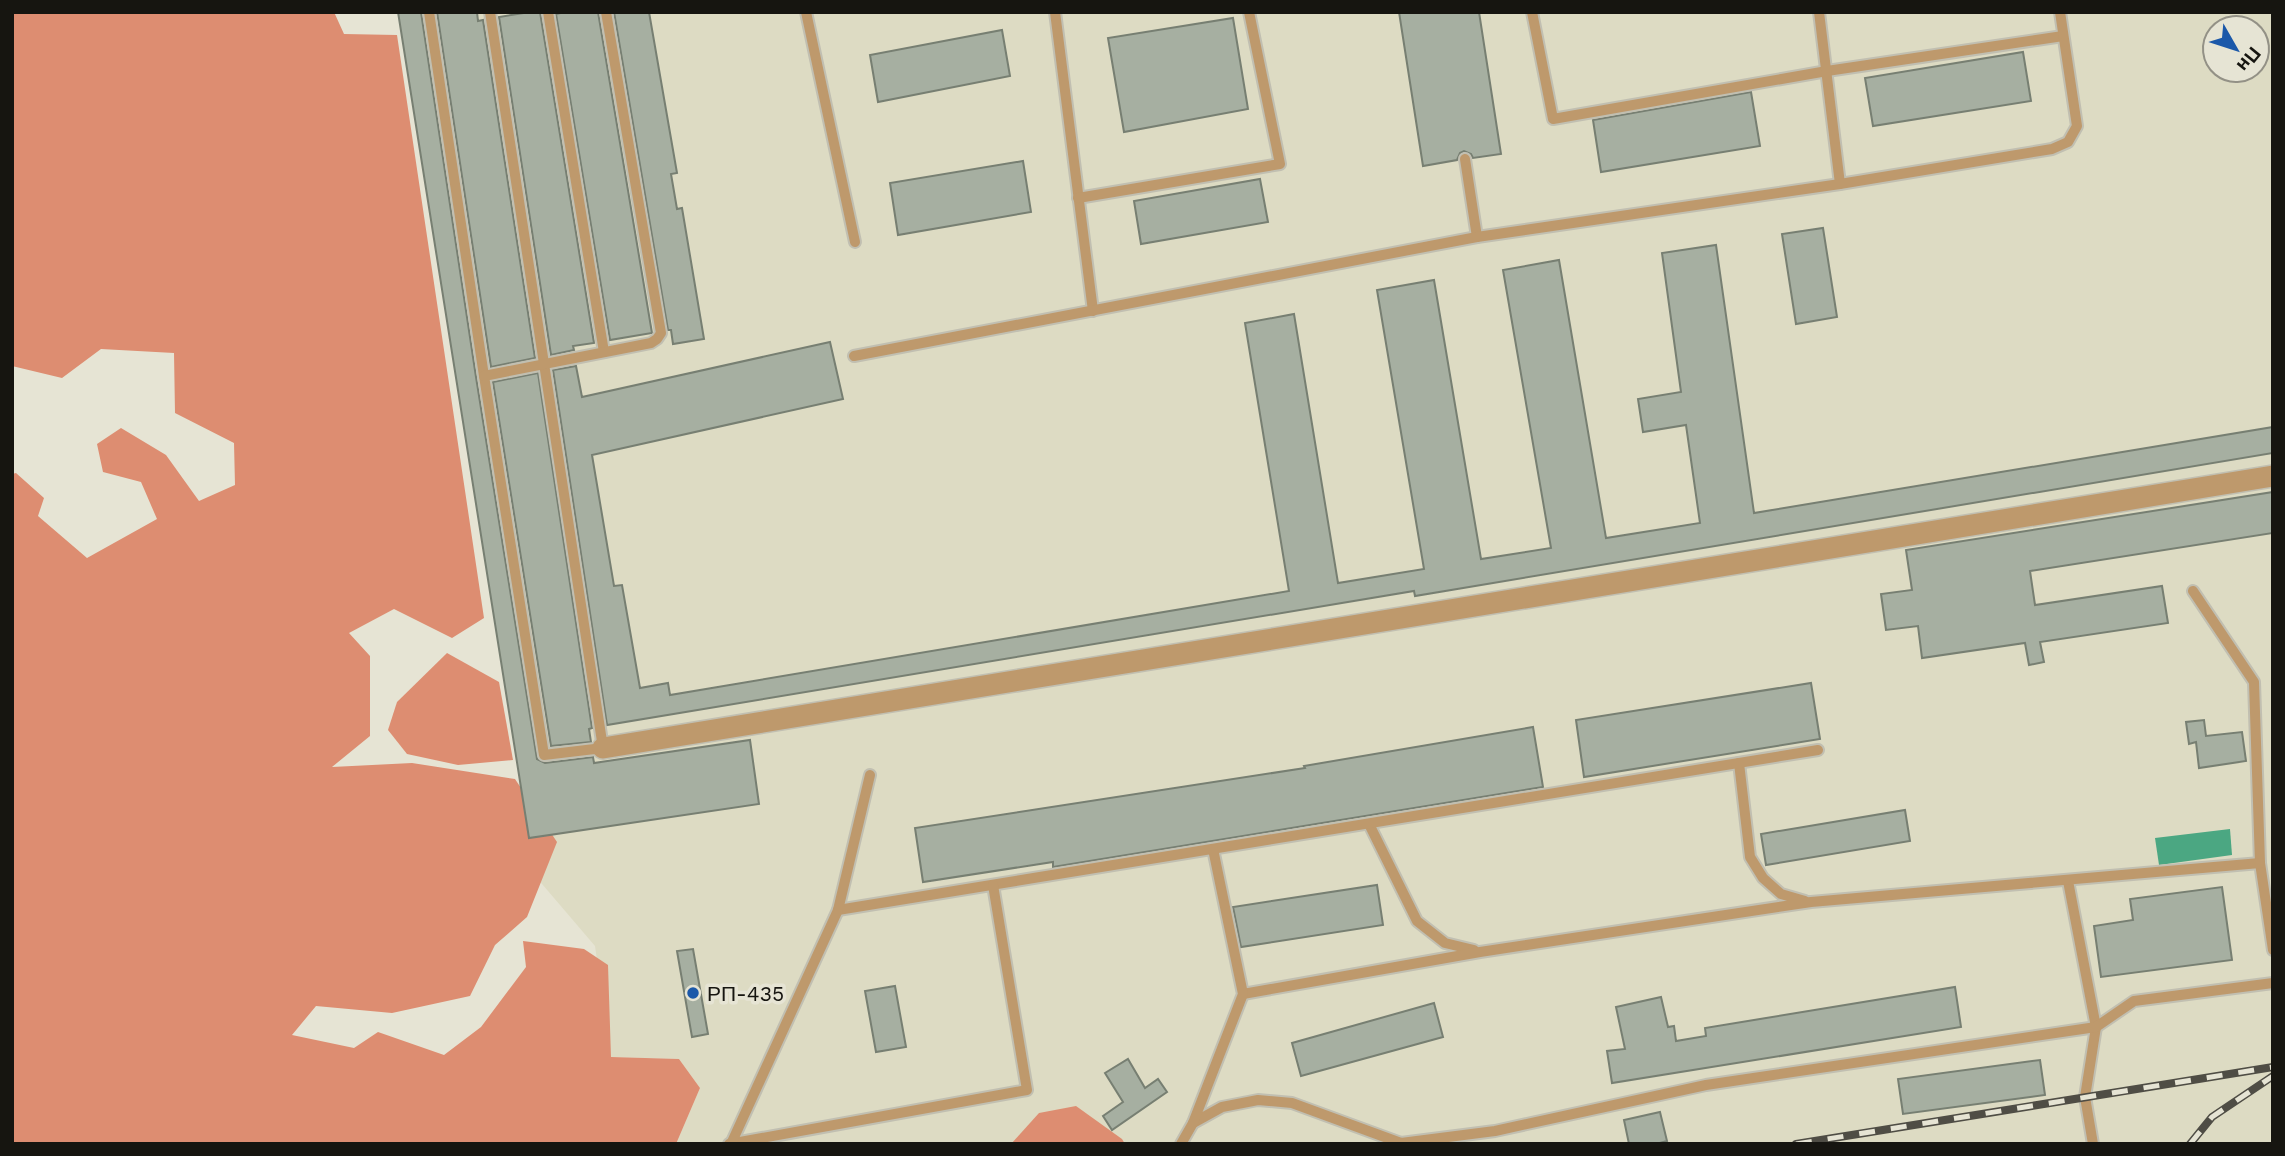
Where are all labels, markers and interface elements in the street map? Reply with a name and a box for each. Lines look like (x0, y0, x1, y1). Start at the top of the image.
north arrow (2201, 14, 2271, 84)
text: Пн (2232, 42, 2266, 76)
place label: РП-435 (707, 981, 784, 1006)
marker: РП-435 (685, 985, 701, 1001)

